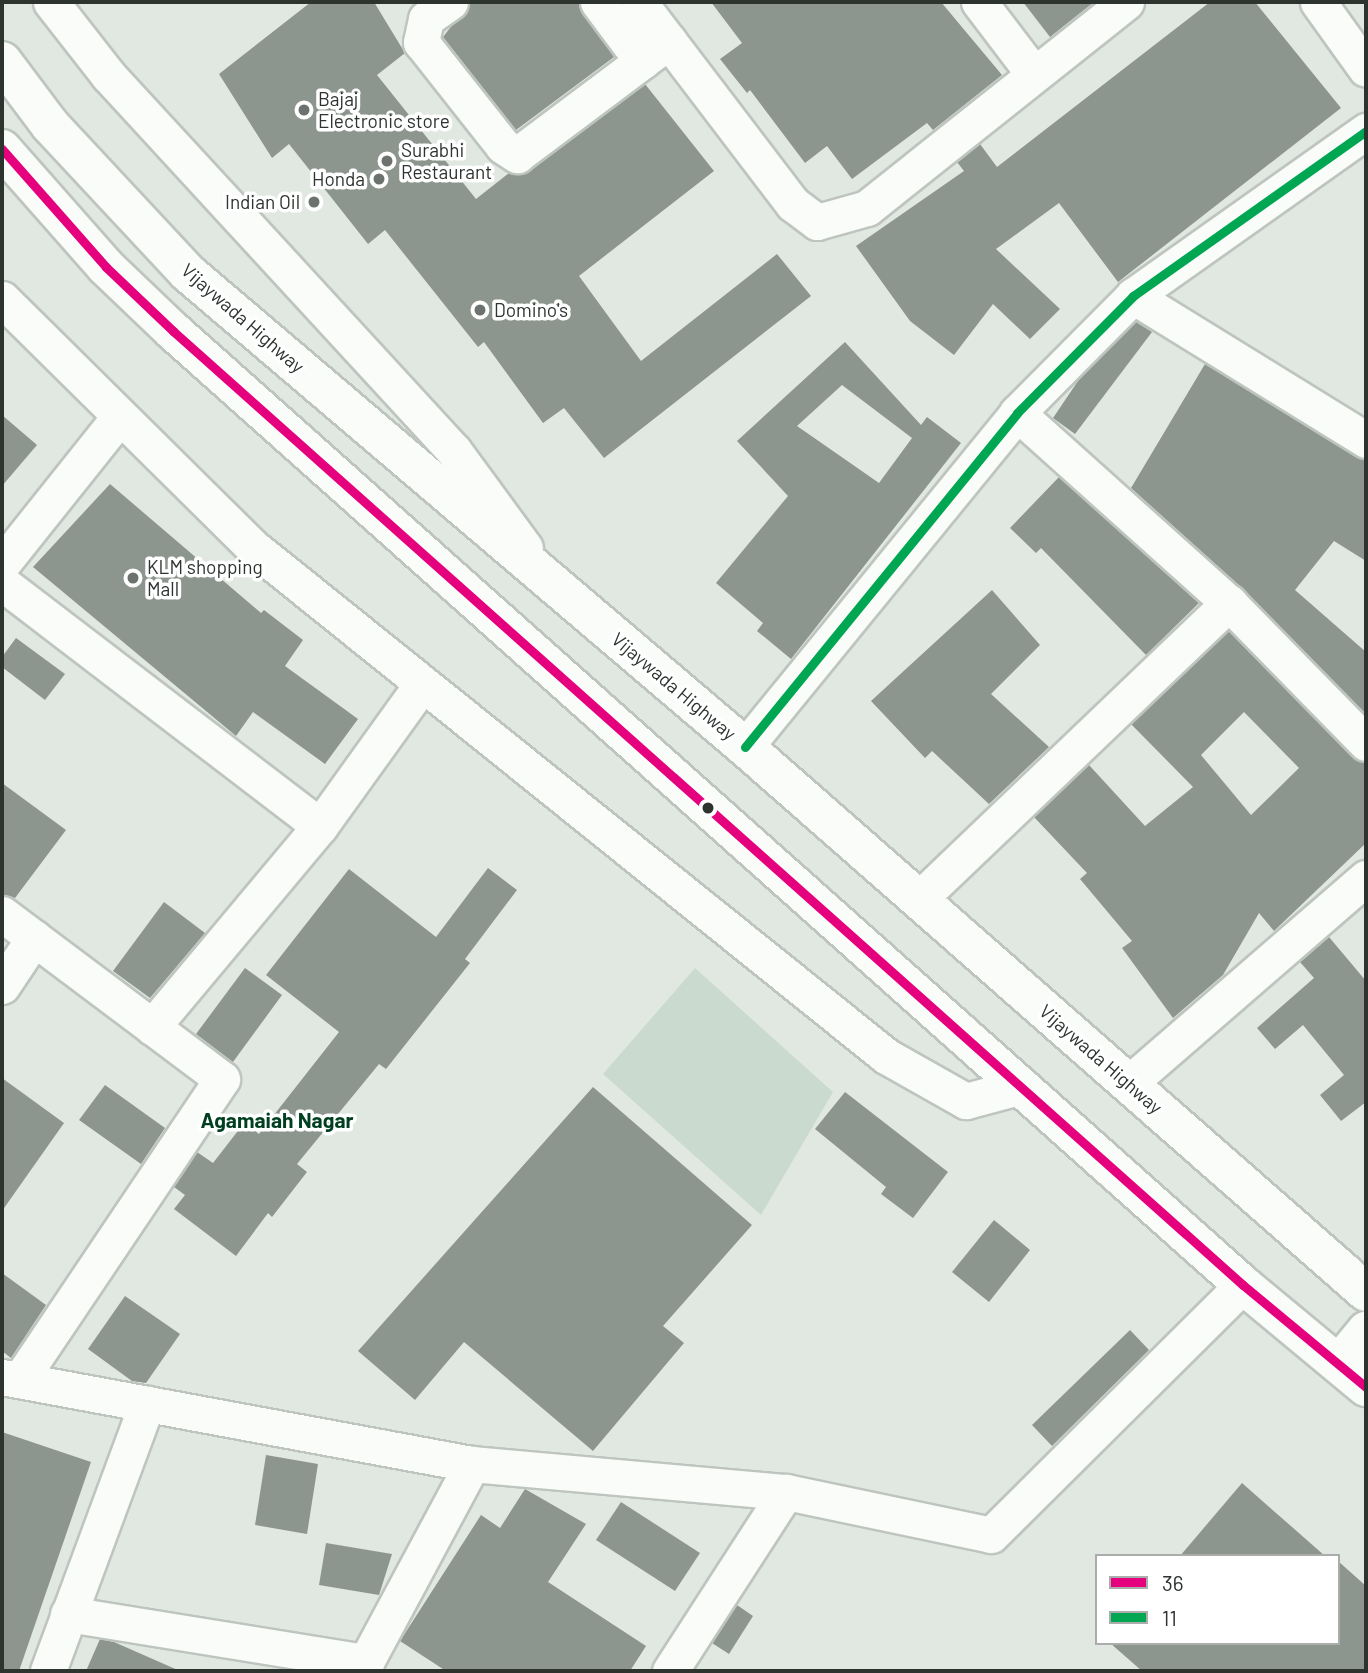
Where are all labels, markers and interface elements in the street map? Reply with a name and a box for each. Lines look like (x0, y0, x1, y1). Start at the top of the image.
place label: Bajaj Electronic store (318, 88, 450, 132)
marker: Bajaj Electronic store (296, 102, 312, 118)
place label: Surabhi Restaurant (401, 139, 492, 183)
marker: Surabhi Restaurant (379, 153, 395, 169)
place label: Honda (312, 168, 365, 190)
marker: Honda (371, 171, 387, 187)
place label: Indian Oil (225, 191, 300, 213)
marker: Indian Oil (306, 194, 322, 210)
street label: Vijaywada Highway (177, 258, 309, 378)
place label: Domino's (494, 299, 568, 321)
marker: Domino's (472, 302, 488, 318)
place label: KLM shopping Mall (147, 556, 263, 600)
marker: KLM shopping Mall (125, 570, 141, 586)
street label: Vijaywada Highway (607, 627, 741, 745)
unlabelled marker (701, 801, 715, 815)
street label: Vijaywada Highway (1035, 999, 1167, 1119)
district label: Agamaiah Nagar (200, 1107, 354, 1133)
legend (1095, 1554, 1340, 1645)
text: 36 (1162, 1570, 1184, 1595)
text: 11 (1162, 1605, 1177, 1630)

